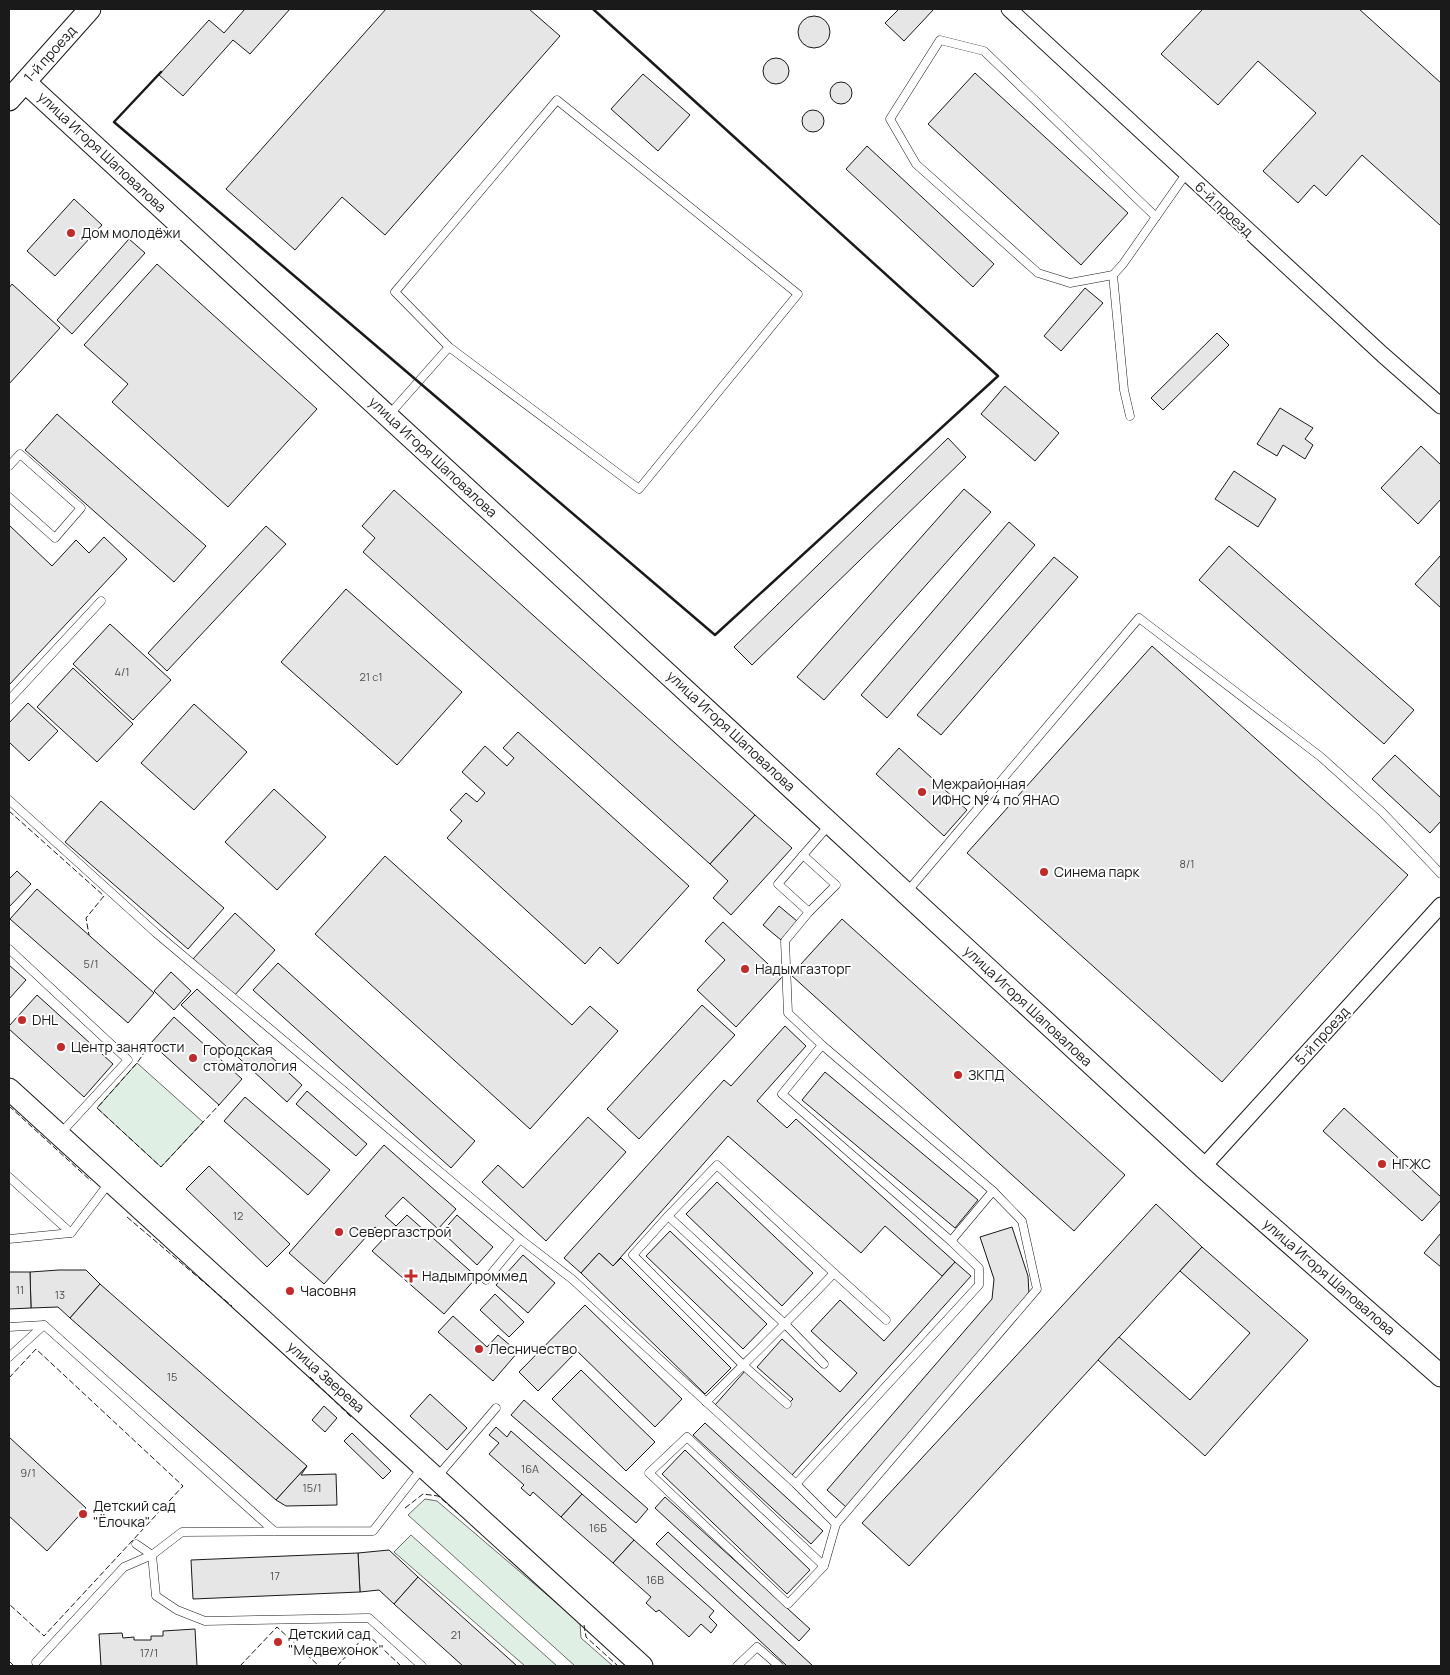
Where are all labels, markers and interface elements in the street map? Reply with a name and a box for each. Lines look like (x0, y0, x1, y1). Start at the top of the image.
street label: 1-й проезд (19, 21, 80, 86)
street label: улица Игоря Шаповалова (34, 87, 171, 216)
street label: 6-й проезд (1191, 177, 1258, 241)
place label: Дом молодёжи (81, 223, 180, 242)
marker: Дом молодёжи (65, 227, 77, 239)
street label: улица Игоря Шаповалова (365, 392, 502, 521)
house number: 4/1 (114, 664, 130, 679)
street label: улица Игоря Шаповалова (663, 666, 800, 795)
house number: 21 с1 (359, 669, 383, 684)
place label: Межрайонная ИФНС № 4 по ЯНАО (932, 774, 1059, 809)
marker: Межрайонная ИФНС № 4 по ЯНАО (916, 786, 928, 798)
house number: 8/1 (1180, 856, 1194, 871)
place label: Синема парк (1054, 862, 1141, 881)
marker: Синема парк (1038, 866, 1050, 878)
street label: улица Игоря Шаповалова (960, 941, 1097, 1070)
house number: 5/1 (84, 956, 98, 971)
place label: Надымгазторг (755, 959, 851, 978)
marker: Надымгазторг (739, 963, 751, 975)
street label: 5-й проезд (1290, 1002, 1353, 1069)
place label: DHL (32, 1010, 58, 1029)
marker: DHL (16, 1014, 28, 1026)
place label: Центр занятости (71, 1037, 184, 1056)
place label: Городская стоматология (203, 1040, 297, 1075)
marker: Центр занятости (55, 1041, 67, 1053)
marker: Городская стоматология (187, 1052, 199, 1064)
place label: ЗКПД (968, 1065, 1005, 1084)
marker: ЗКПД (952, 1069, 964, 1081)
place label: НГЖС (1392, 1154, 1431, 1173)
marker: НГЖС (1376, 1158, 1388, 1170)
house number: 12 (233, 1208, 243, 1223)
street label: улица Игоря Шаповалова (1259, 1214, 1399, 1339)
place label: Севергазстрой (349, 1222, 451, 1241)
marker: Севергазстрой (333, 1226, 345, 1238)
place label: Надымпроммед (422, 1266, 527, 1285)
marker: Надымпроммед (404, 1269, 418, 1283)
place label: Часовня (300, 1281, 356, 1300)
house number: 11 (16, 1282, 24, 1297)
marker: Часовня (284, 1285, 296, 1297)
house number: 13 (55, 1287, 65, 1302)
street label: улица Зверева (284, 1337, 369, 1417)
place label: Лесничество (489, 1339, 577, 1358)
marker: Лесничество (473, 1343, 485, 1355)
house number: 15 (167, 1369, 177, 1384)
house number: 16А (521, 1461, 539, 1476)
house number: 9/1 (20, 1465, 36, 1480)
house number: 15/1 (302, 1480, 322, 1495)
place label: Детский сад "Ёлочка" (93, 1496, 176, 1531)
marker: Детский сад "Ёлочка" (77, 1508, 89, 1520)
house number: 16Б (589, 1520, 607, 1535)
house number: 17 (270, 1568, 280, 1583)
house number: 16В (646, 1572, 664, 1587)
place label: Детский сад "Медвежонок" (288, 1624, 384, 1659)
house number: 21 (451, 1627, 461, 1642)
marker: Детский сад "Медвежонок" (272, 1636, 284, 1648)
house number: 17/1 (140, 1645, 158, 1660)

